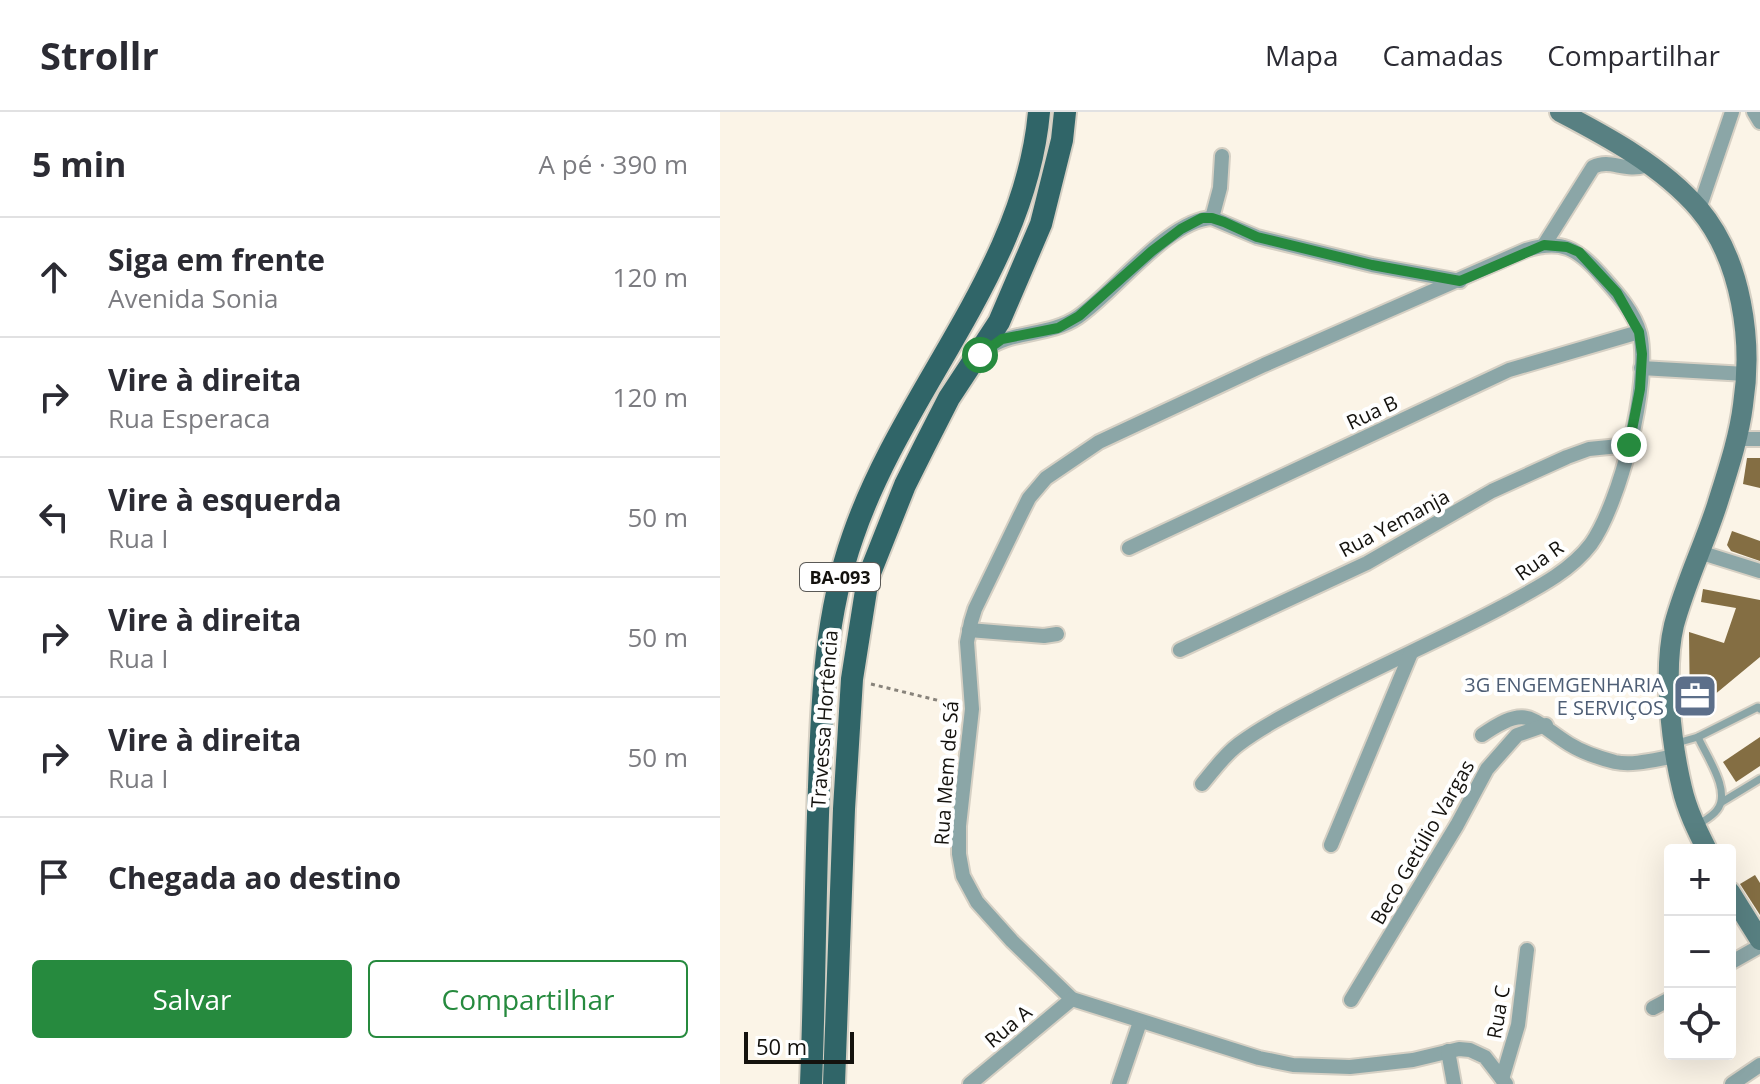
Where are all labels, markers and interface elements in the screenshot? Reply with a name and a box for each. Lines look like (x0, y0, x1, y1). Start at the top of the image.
text: Strollr (40, 29, 159, 81)
text: Mapa (1265, 36, 1338, 74)
text: Camadas (1382, 36, 1503, 74)
text: Compartilhar (1547, 36, 1720, 74)
text: 5 min (32, 141, 126, 187)
text: A pé · 390 m (539, 146, 688, 182)
text: Siga em frente (108, 239, 325, 280)
icon: ahead (32, 255, 76, 299)
text: 120 m (613, 259, 688, 295)
text: Avenida Sonia (108, 280, 279, 316)
route start (962, 337, 998, 373)
text: Vire à direita (108, 359, 302, 400)
icon: right (32, 375, 76, 419)
text: 120 m (613, 379, 688, 415)
street label: Rua B (1342, 388, 1402, 436)
text: Rua Esperaca (108, 400, 271, 436)
route end (1611, 427, 1647, 463)
text: Vire à esquerda (108, 479, 342, 520)
street label: Rua Yemanja (1334, 483, 1454, 563)
icon: left (32, 495, 76, 539)
text: 50 m (627, 499, 688, 535)
text: Rua I (108, 520, 168, 556)
street label: Rua R (1509, 533, 1569, 586)
road number: BA-093 (800, 563, 880, 591)
text: Vire à direita (108, 599, 302, 640)
icon: right (32, 615, 76, 659)
text: 50 m (627, 619, 688, 655)
street label: Travessa Hortência (804, 629, 844, 809)
text: Rua I (108, 640, 168, 676)
place label: 3G ENGEMGENHARIA E SERVIÇOS (1464, 671, 1664, 721)
office icon: 3G ENGEMGENHARIA E SERVIÇOS (1671, 672, 1719, 720)
street label: Rua Mem de Sá (927, 700, 965, 846)
text: Vire à direita (108, 719, 302, 760)
icon: right (32, 735, 76, 779)
text: 50 m (627, 739, 688, 775)
street label: Beco Getúlio Vargas (1364, 755, 1480, 929)
text: Rua I (108, 760, 168, 796)
map controls (1664, 844, 1736, 1060)
button: + (1664, 844, 1736, 916)
icon: arrive (32, 855, 76, 899)
text: Chegada ao destino (108, 857, 401, 898)
button: − (1664, 916, 1736, 988)
button: Salvar (32, 960, 352, 1038)
button: Compartilhar (368, 960, 688, 1038)
street label: Rua C (1480, 983, 1516, 1041)
button: locate (1664, 988, 1736, 1060)
street label: Rua A (979, 998, 1037, 1054)
scale bar (744, 1028, 854, 1064)
text: 50 m (756, 1031, 807, 1061)

